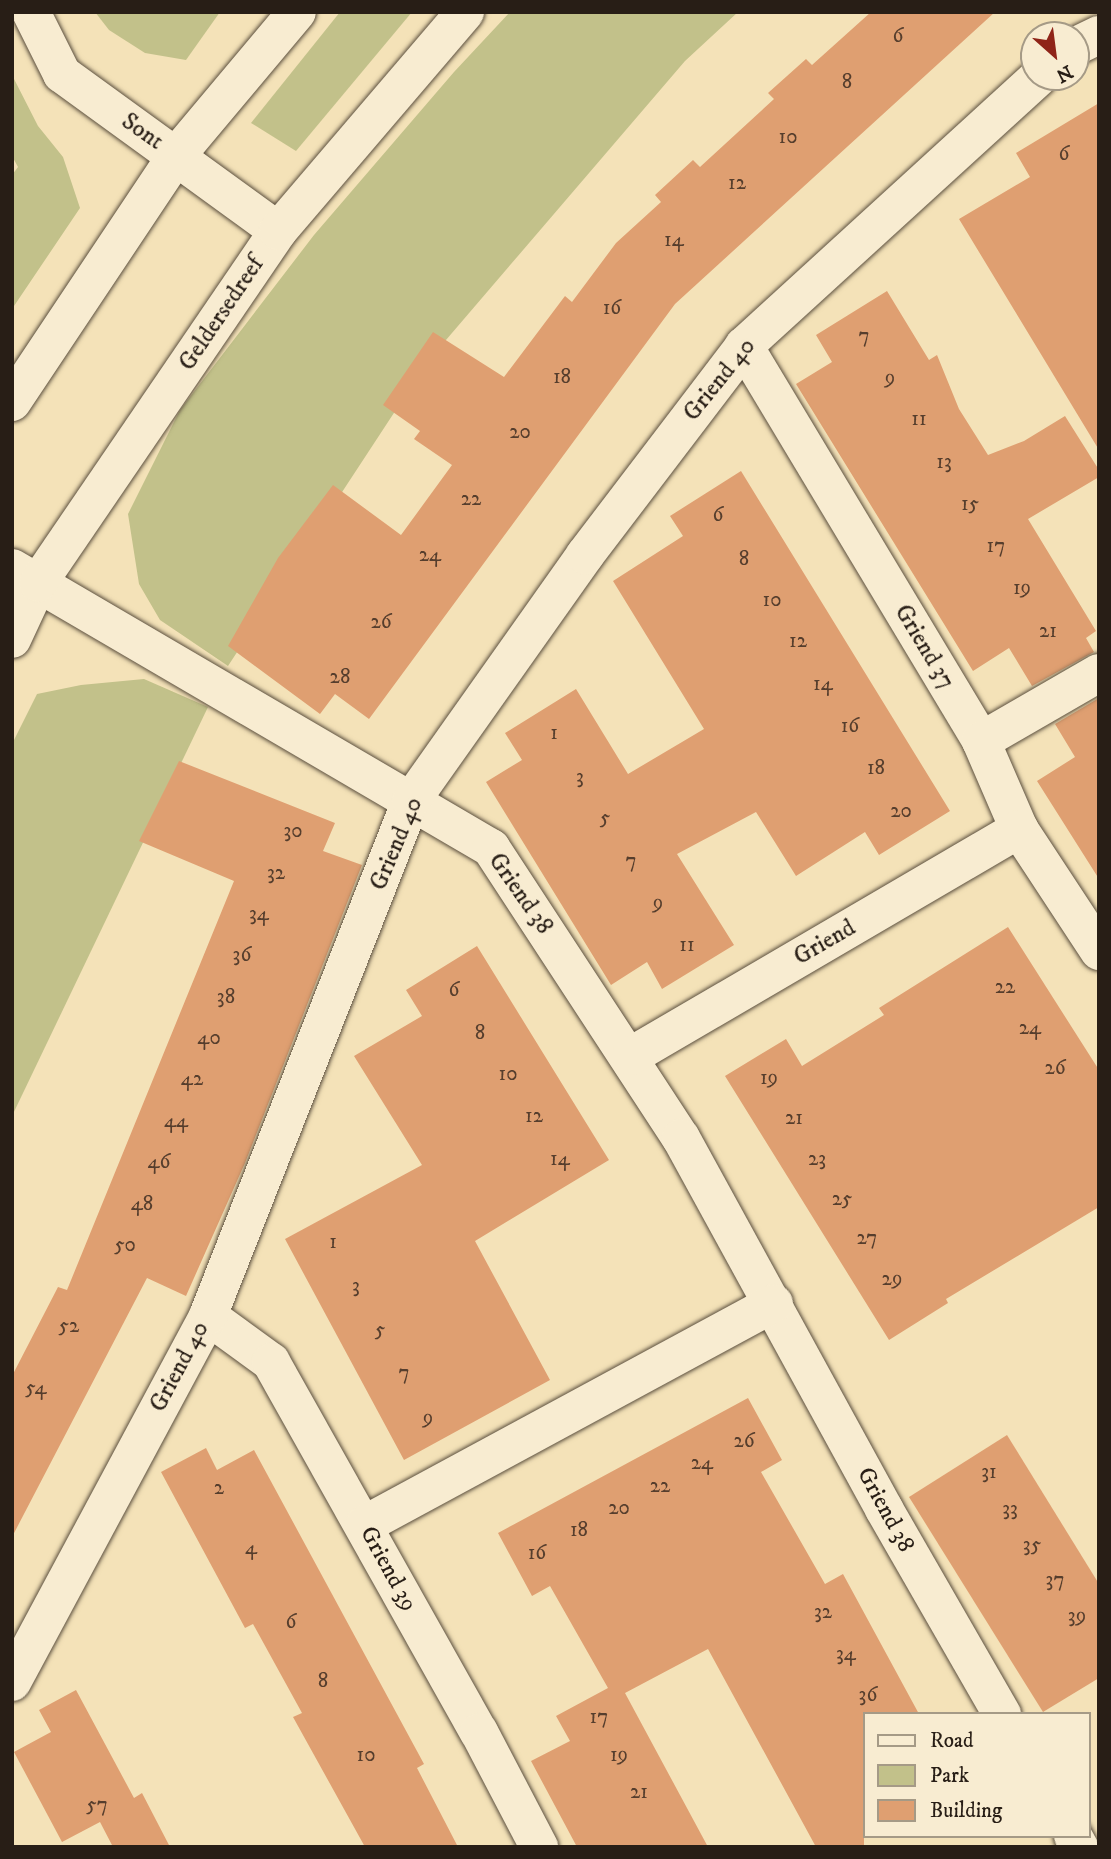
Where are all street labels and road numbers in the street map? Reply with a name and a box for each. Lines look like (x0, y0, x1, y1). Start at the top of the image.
street label: Sont (116, 107, 168, 157)
street label: Geldersedreef (173, 252, 271, 376)
street label: Griend 40 (678, 333, 762, 427)
street label: Griend 37 (888, 600, 960, 694)
street label: Griend 40 (365, 793, 429, 895)
street label: Griend 38 (482, 848, 558, 940)
street label: Griend (789, 914, 861, 972)
street label: Griend 40 (144, 1317, 216, 1417)
street label: Griend 38 (850, 1463, 920, 1557)
street label: Griend 39 (353, 1522, 423, 1616)

